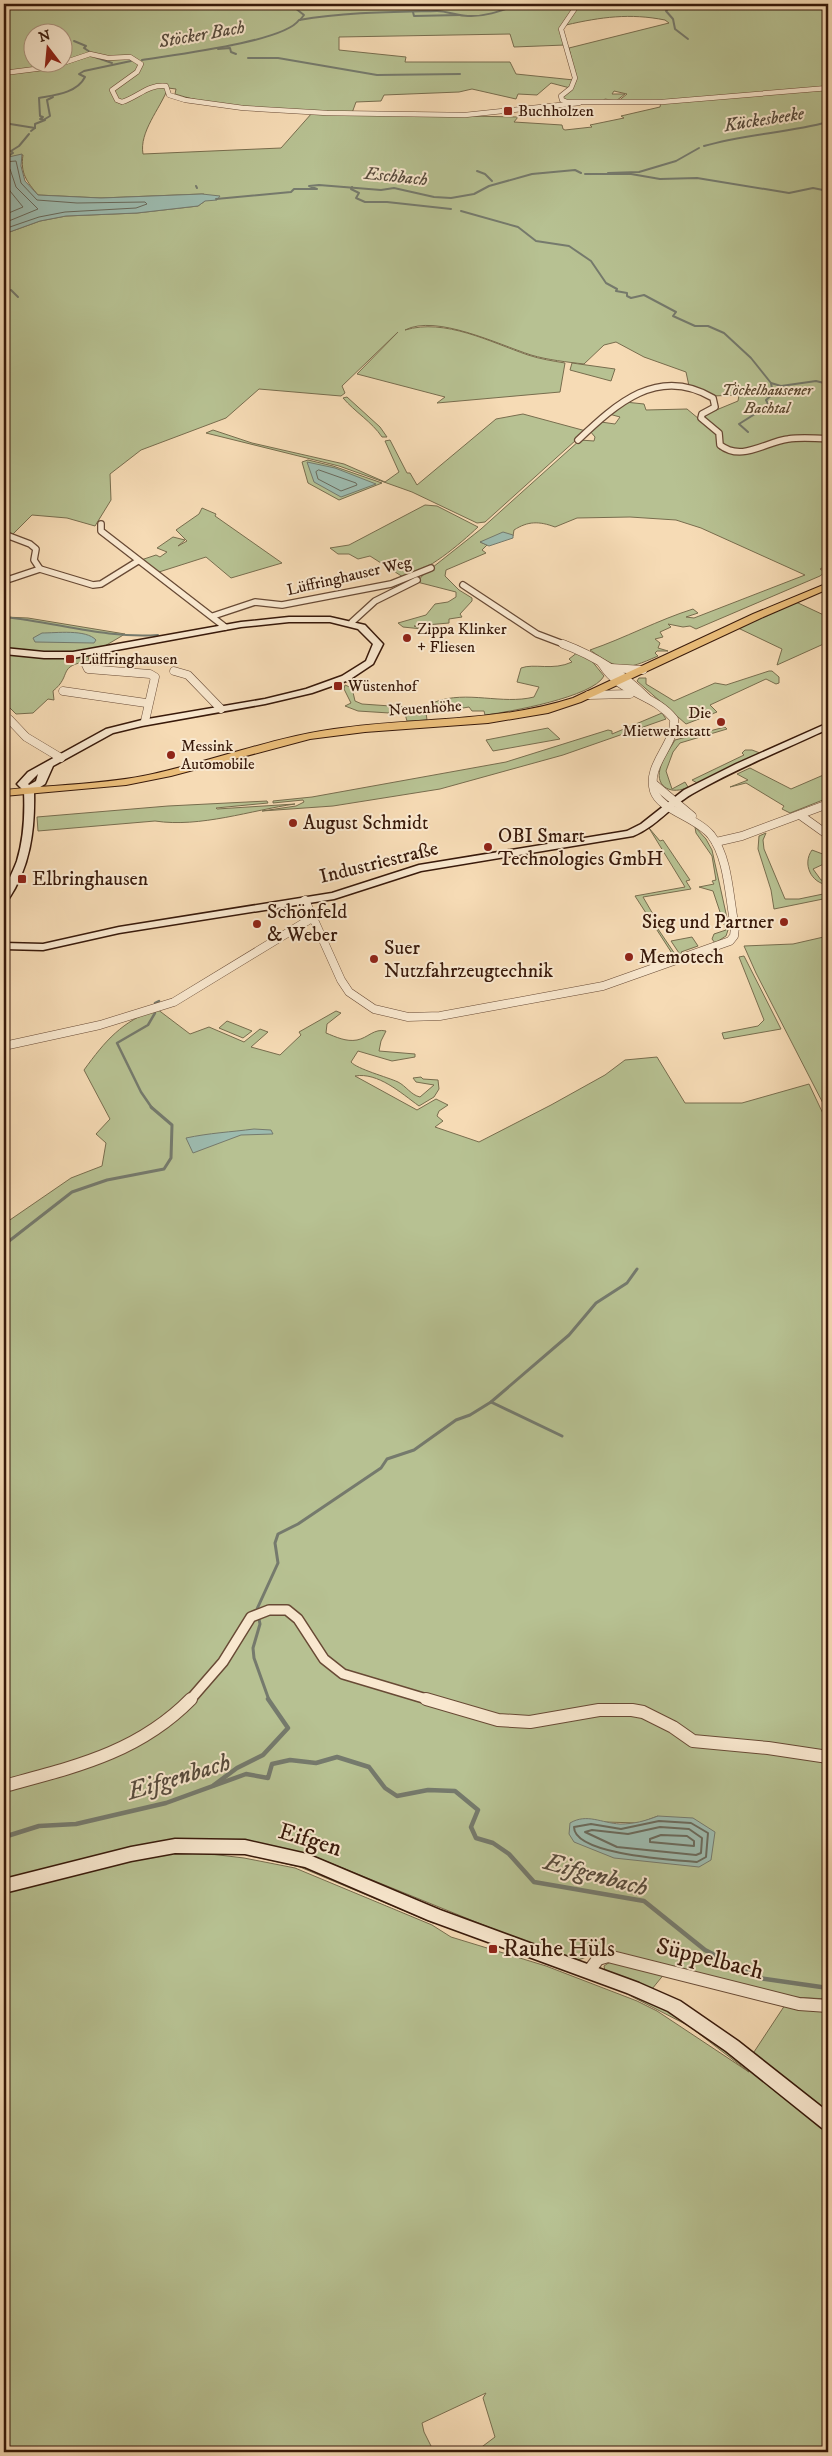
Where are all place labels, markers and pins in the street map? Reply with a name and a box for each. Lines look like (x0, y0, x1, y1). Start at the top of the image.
place label: Buchholzen (518, 101, 595, 121)
marker: Buchholzen (502, 105, 514, 117)
place label: Zippa Klinker + Fliesen (417, 619, 507, 657)
marker: Zippa Klinker + Fliesen (401, 632, 413, 644)
place label: Lüffringhausen (80, 649, 178, 669)
marker: Lüffringhausen (64, 653, 76, 665)
place label: Wüstenhof (347, 676, 420, 696)
marker: Wüstenhof (332, 680, 344, 692)
place label: Die Mietwerkstatt (622, 703, 711, 741)
marker: Die Mietwerkstatt (715, 716, 727, 728)
place label: Messink Automobile (181, 736, 255, 774)
marker: Messink Automobile (165, 749, 177, 761)
place label: August Schmidt (303, 811, 428, 836)
marker: August Schmidt (287, 817, 299, 829)
place label: OBI Smart Technologies GmbH (498, 824, 663, 872)
marker: OBI Smart Technologies GmbH (482, 841, 494, 853)
place label: Elbringhausen (32, 867, 149, 892)
marker: Elbringhausen (16, 873, 28, 885)
place label: Schönfeld & Weber (267, 900, 347, 948)
place label: Sieg und Partner (642, 910, 775, 935)
marker: Sieg und Partner (778, 916, 790, 928)
marker: Schönfeld & Weber (251, 918, 263, 930)
place label: Suer Nutzfahrzeugtechnik (384, 936, 553, 984)
place label: Memotech (639, 945, 724, 970)
marker: Memotech (623, 951, 635, 963)
marker: Suer Nutzfahrzeugtechnik (368, 953, 380, 965)
place label: Rauhe Hüls (503, 1934, 615, 1964)
marker: Rauhe Hüls (487, 1943, 499, 1955)

